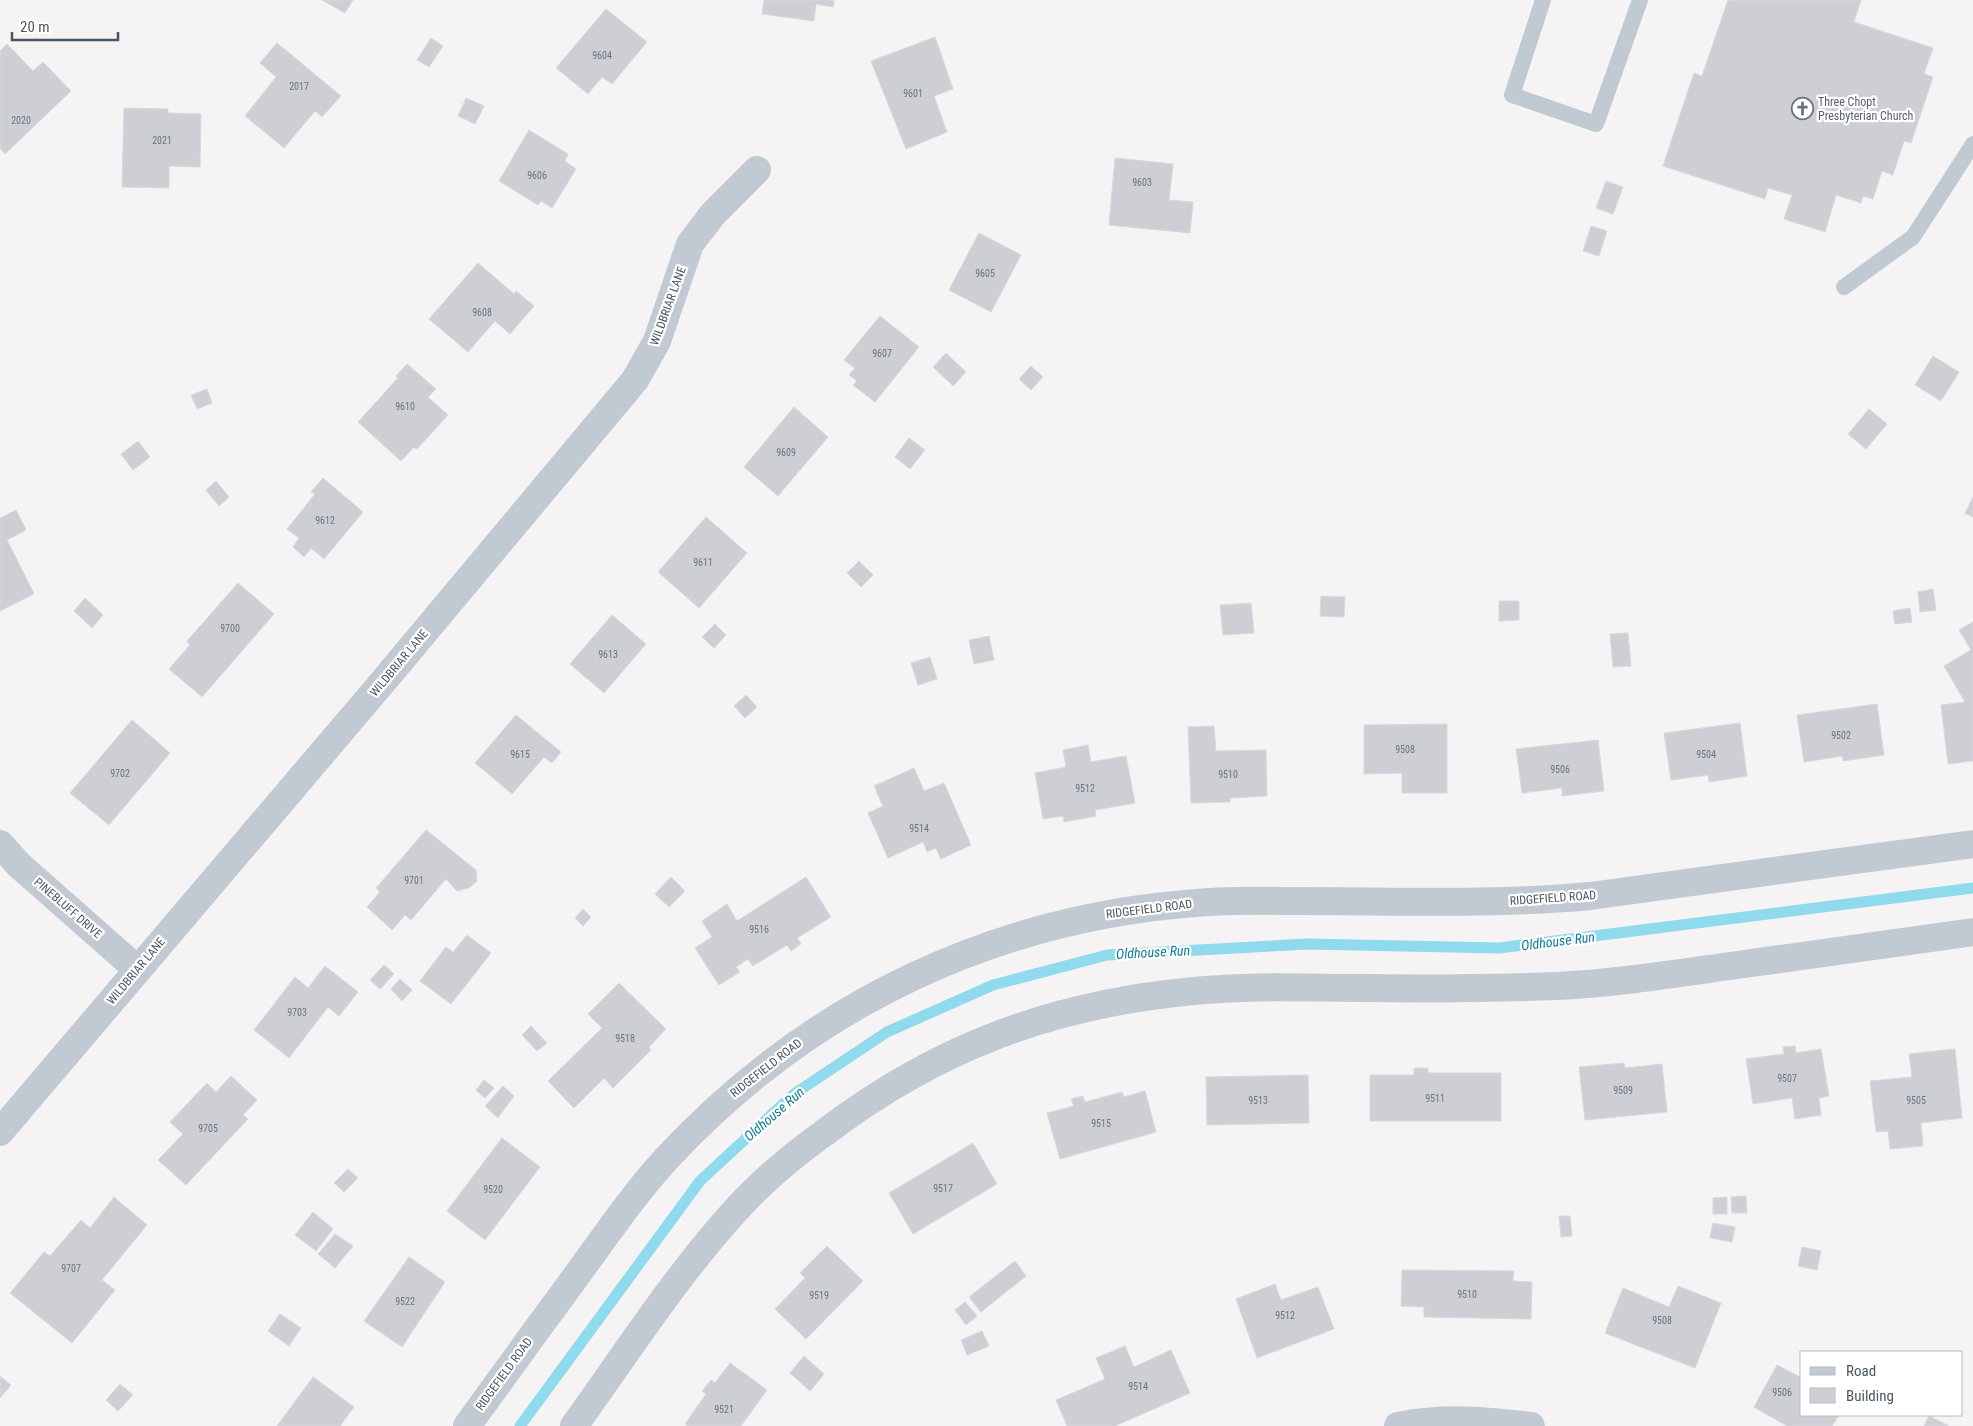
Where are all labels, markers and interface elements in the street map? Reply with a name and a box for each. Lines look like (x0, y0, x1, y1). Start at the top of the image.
scale bar (12, 10, 119, 42)
text: 20 m (20, 18, 50, 36)
house number: 9604 (592, 50, 612, 61)
house number: 2017 (289, 81, 309, 92)
house number: 9601 (903, 88, 923, 99)
place label: Three Chopt Presbyterian Church (1818, 95, 1914, 123)
church icon: Three Chopt Presbyterian Church (1790, 97, 1814, 121)
house number: 2020 (11, 115, 31, 126)
house number: 2021 (152, 135, 172, 146)
house number: 9606 (527, 170, 547, 181)
house number: 9603 (1132, 177, 1152, 188)
street label: WILDBRIAR LANE (647, 265, 689, 347)
house number: 9605 (975, 268, 995, 279)
house number: 9608 (472, 307, 492, 318)
house number: 9607 (872, 348, 892, 359)
house number: 9610 (395, 401, 415, 412)
house number: 9609 (776, 447, 796, 458)
house number: 9612 (315, 515, 335, 526)
house number: 9611 (693, 557, 713, 568)
house number: 9700 (220, 623, 240, 634)
street label: WILDBRIAR LANE (367, 627, 431, 699)
house number: 9613 (598, 649, 618, 660)
house number: 9502 (1831, 730, 1851, 741)
house number: 9508 (1395, 744, 1415, 755)
house number: 9615 (510, 749, 530, 760)
house number: 9504 (1696, 749, 1716, 760)
house number: 9506 (1550, 764, 1570, 775)
house number: 9702 (110, 768, 130, 779)
house number: 9510 (1218, 769, 1238, 780)
house number: 9512 (1075, 783, 1095, 794)
house number: 9514 (909, 823, 929, 834)
street label: PINEBLUFF DRIVE (31, 875, 105, 941)
house number: 9701 (404, 875, 424, 886)
street label: RIDGEFIELD ROAD (1509, 888, 1597, 908)
street label: RIDGEFIELD ROAD (1105, 897, 1193, 921)
house number: 9516 (749, 924, 769, 935)
water label: Oldhouse Run (1520, 929, 1596, 953)
street label: WILDBRIAR LANE (104, 935, 168, 1007)
water label: Oldhouse Run (1116, 942, 1190, 962)
house number: 9703 (287, 1007, 307, 1018)
house number: 9518 (615, 1033, 635, 1044)
street label: RIDGEFIELD ROAD (728, 1036, 805, 1100)
house number: 9507 (1777, 1073, 1797, 1084)
water label: Oldhouse Run (741, 1084, 807, 1144)
house number: 9509 (1613, 1085, 1633, 1096)
house number: 9511 (1425, 1093, 1445, 1104)
house number: 9513 (1248, 1095, 1268, 1106)
house number: 9505 (1906, 1095, 1926, 1106)
house number: 9515 (1091, 1118, 1111, 1129)
house number: 9705 (198, 1123, 218, 1134)
house number: 9517 (933, 1183, 953, 1194)
house number: 9520 (483, 1184, 503, 1195)
house number: 9707 (61, 1263, 81, 1274)
house number: 9510 (1457, 1289, 1477, 1300)
house number: 9519 (809, 1290, 829, 1301)
house number: 9522 (395, 1296, 415, 1307)
house number: 9512 (1275, 1310, 1295, 1321)
house number: 9508 (1652, 1315, 1672, 1326)
street label: RIDGEFIELD ROAD (473, 1335, 535, 1413)
legend (1800, 1351, 1963, 1416)
text: Road (1846, 1362, 1876, 1380)
house number: 9514 (1128, 1381, 1148, 1392)
house number: 9506 (1772, 1387, 1792, 1398)
text: Building (1846, 1387, 1894, 1405)
house number: 9521 (714, 1404, 734, 1415)

